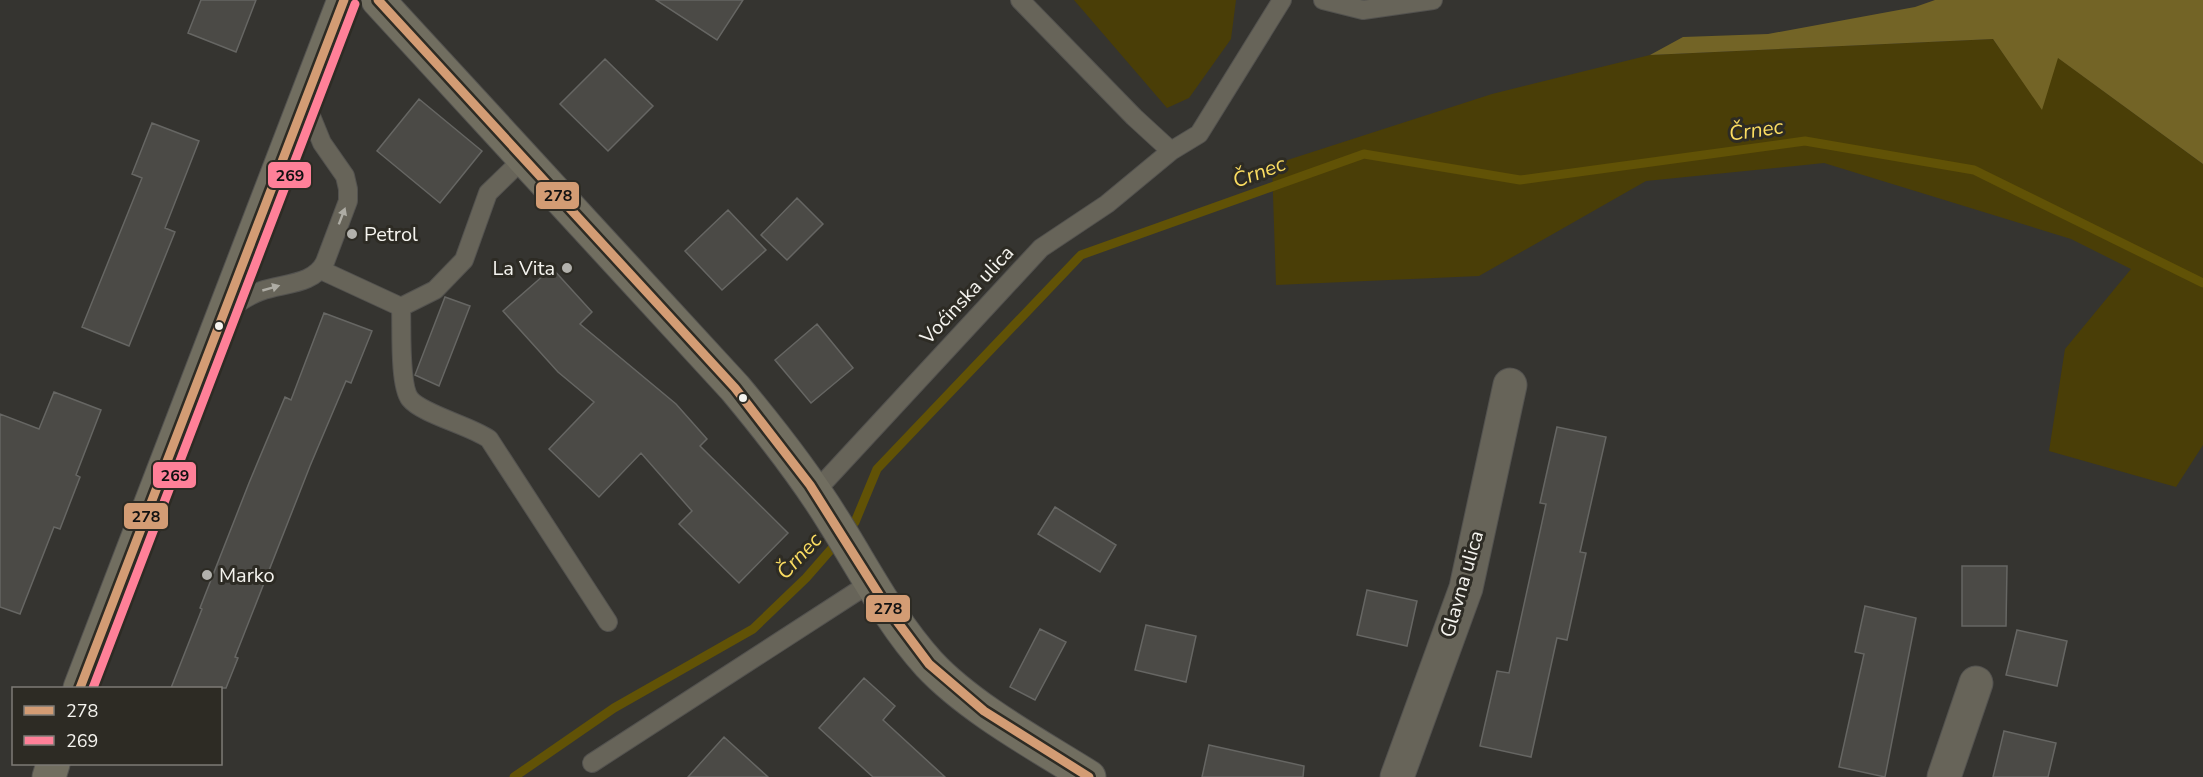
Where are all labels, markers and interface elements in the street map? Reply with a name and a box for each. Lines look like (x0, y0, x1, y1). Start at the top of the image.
water label: Črnec (1727, 112, 1785, 148)
water label: Črnec (1229, 149, 1290, 194)
line badge: 269 (267, 161, 312, 189)
text: 269 (276, 165, 304, 187)
line badge: 278 (535, 181, 580, 210)
text: 278 (544, 185, 572, 207)
one-way arrow (338, 207, 347, 225)
place label: Petrol (364, 221, 418, 248)
marker: Petrol (345, 227, 359, 241)
street label: Voćinska ulica (914, 240, 1020, 351)
place label: La Vita (492, 255, 555, 282)
marker: La Vita (560, 261, 574, 275)
one-way arrow (262, 283, 280, 292)
unlabelled marker (213, 320, 225, 332)
unlabelled marker (737, 392, 749, 404)
line badge: 269 (152, 461, 197, 489)
text: 269 (161, 465, 189, 487)
line badge: 278 (123, 502, 169, 530)
text: 278 (132, 506, 160, 528)
water label: Črnec (770, 526, 828, 585)
street label: Glavna ulica (1434, 527, 1490, 641)
place label: Marko (219, 562, 275, 589)
marker: Marko (200, 568, 214, 582)
line badge: 278 (865, 594, 911, 623)
text: 278 (874, 598, 902, 620)
legend (12, 687, 222, 765)
text: 278 (66, 699, 98, 723)
text: 269 (66, 729, 98, 753)

